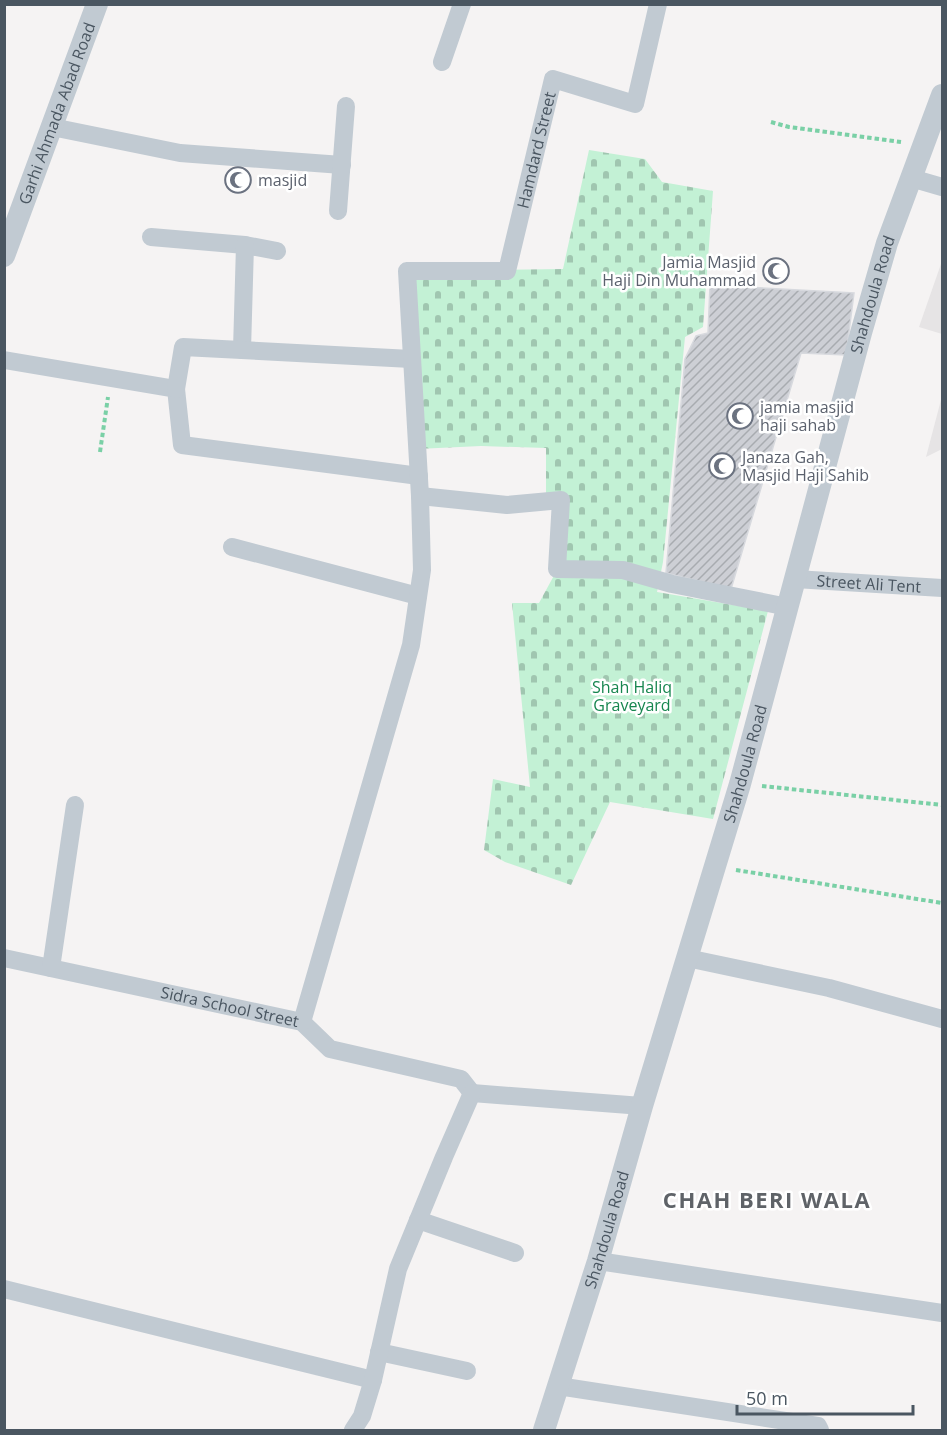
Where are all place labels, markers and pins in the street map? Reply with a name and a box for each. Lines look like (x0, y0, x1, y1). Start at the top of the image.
mosque icon: masjid (223, 165, 253, 195)
place label: masjid (258, 169, 307, 191)
place label: Jamia Masjid Haji Din Muhammad (602, 251, 756, 291)
mosque icon: Jamia Masjid Haji Din Muhammad (761, 256, 791, 286)
place label: jamia masjid haji sahab (759, 396, 854, 436)
mosque icon: jamia masjid haji sahab (725, 401, 755, 431)
place label: Janaza Gah, Masjid Haji Sahib (740, 446, 869, 486)
mosque icon: Janaza Gah, Masjid Haji Sahib (707, 451, 737, 481)

